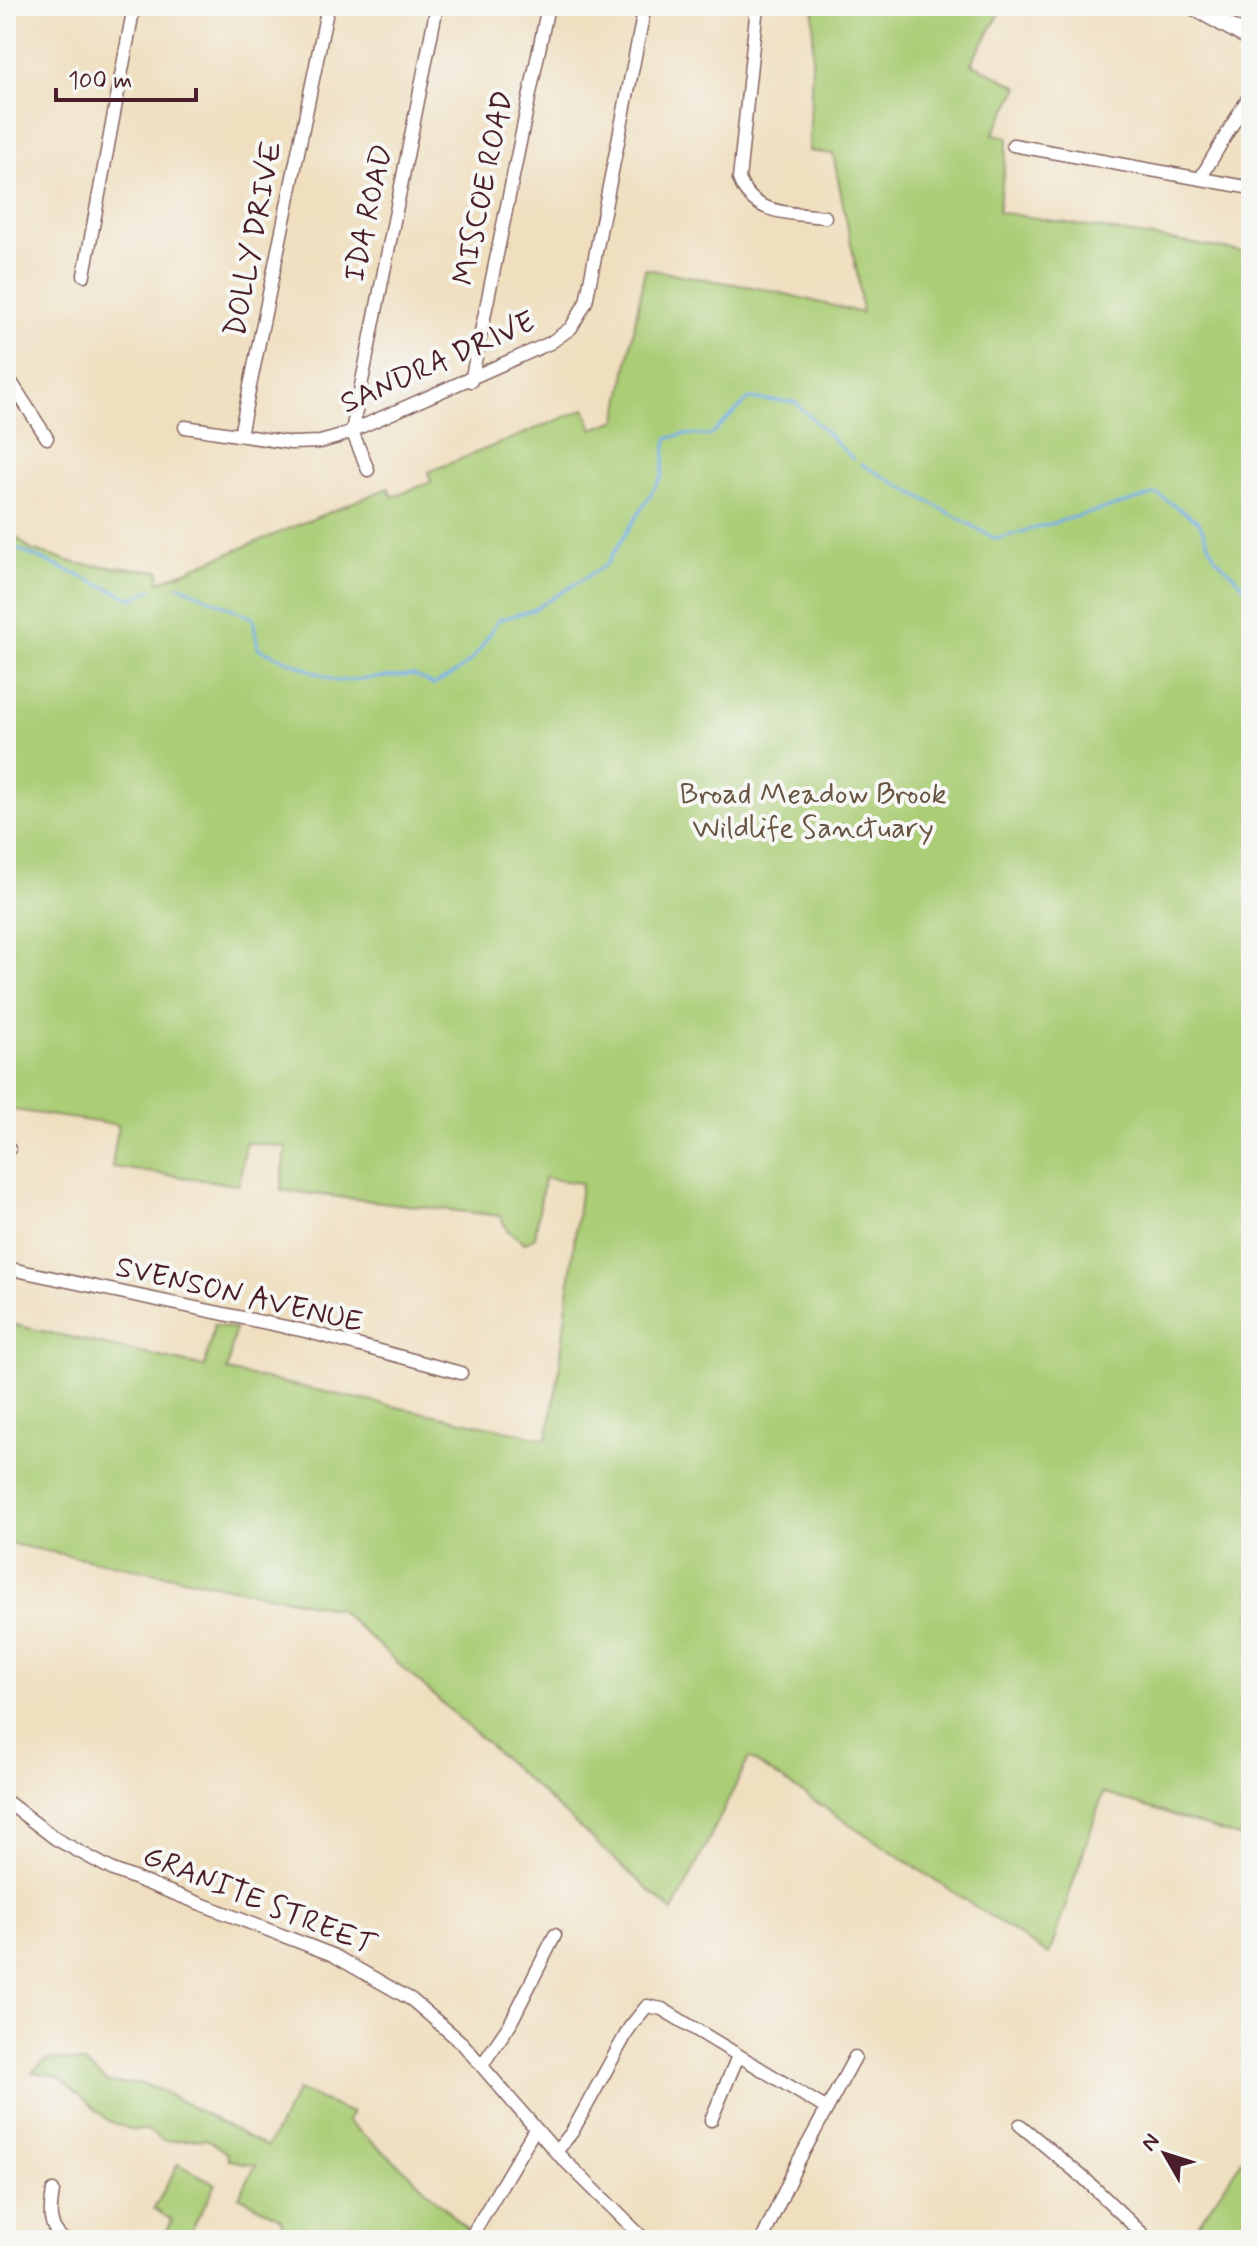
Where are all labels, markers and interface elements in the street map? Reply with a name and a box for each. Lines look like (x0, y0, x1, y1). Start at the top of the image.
scale bar (56, 52, 196, 102)
text: 100 m (68, 66, 132, 97)
street label: MISCOE ROAD (444, 87, 524, 289)
street label: DOLLY DRIVE (216, 138, 292, 340)
street label: IDA ROAD (335, 141, 403, 285)
street label: SANDRA DRIVE (334, 303, 542, 423)
park label: Broad Meadow Brook Wildlife Sanctuary (679, 775, 947, 848)
street label: SVENSON AVENUE (112, 1248, 366, 1342)
street label: GRANITE STREET (137, 1837, 383, 1966)
north arrow (1125, 2114, 1205, 2194)
text: N (1136, 2128, 1167, 2157)

